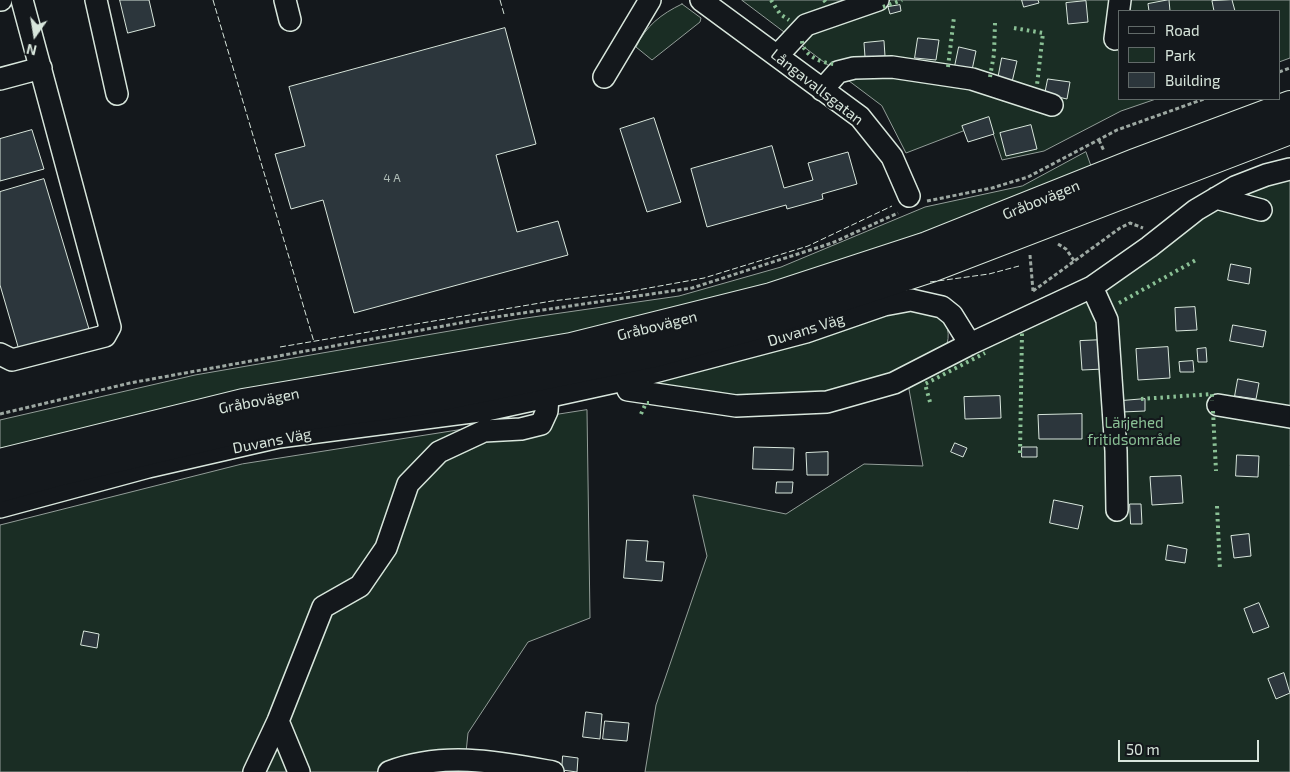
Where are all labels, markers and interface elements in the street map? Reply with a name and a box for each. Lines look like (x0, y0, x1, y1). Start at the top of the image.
north arrow (10, 10, 60, 60)
legend (1118, 10, 1280, 100)
text: Road (1165, 21, 1200, 39)
text: N (25, 41, 38, 60)
street label: Långavallsgatan (767, 45, 867, 129)
text: Park (1165, 46, 1196, 64)
text: Building (1165, 71, 1220, 89)
house number: 4 A (383, 171, 401, 185)
street label: Gråbovägen (1000, 176, 1082, 224)
street label: Gråbovägen (615, 307, 699, 345)
street label: Duvans Väg (765, 310, 847, 350)
street label: Gråbovägen (217, 384, 301, 418)
park label: Lärjehed fritidsområde (1087, 414, 1181, 449)
street label: Duvans Väg (231, 425, 313, 457)
scale bar (1120, 730, 1261, 762)
text: 50 m (1126, 740, 1160, 758)

